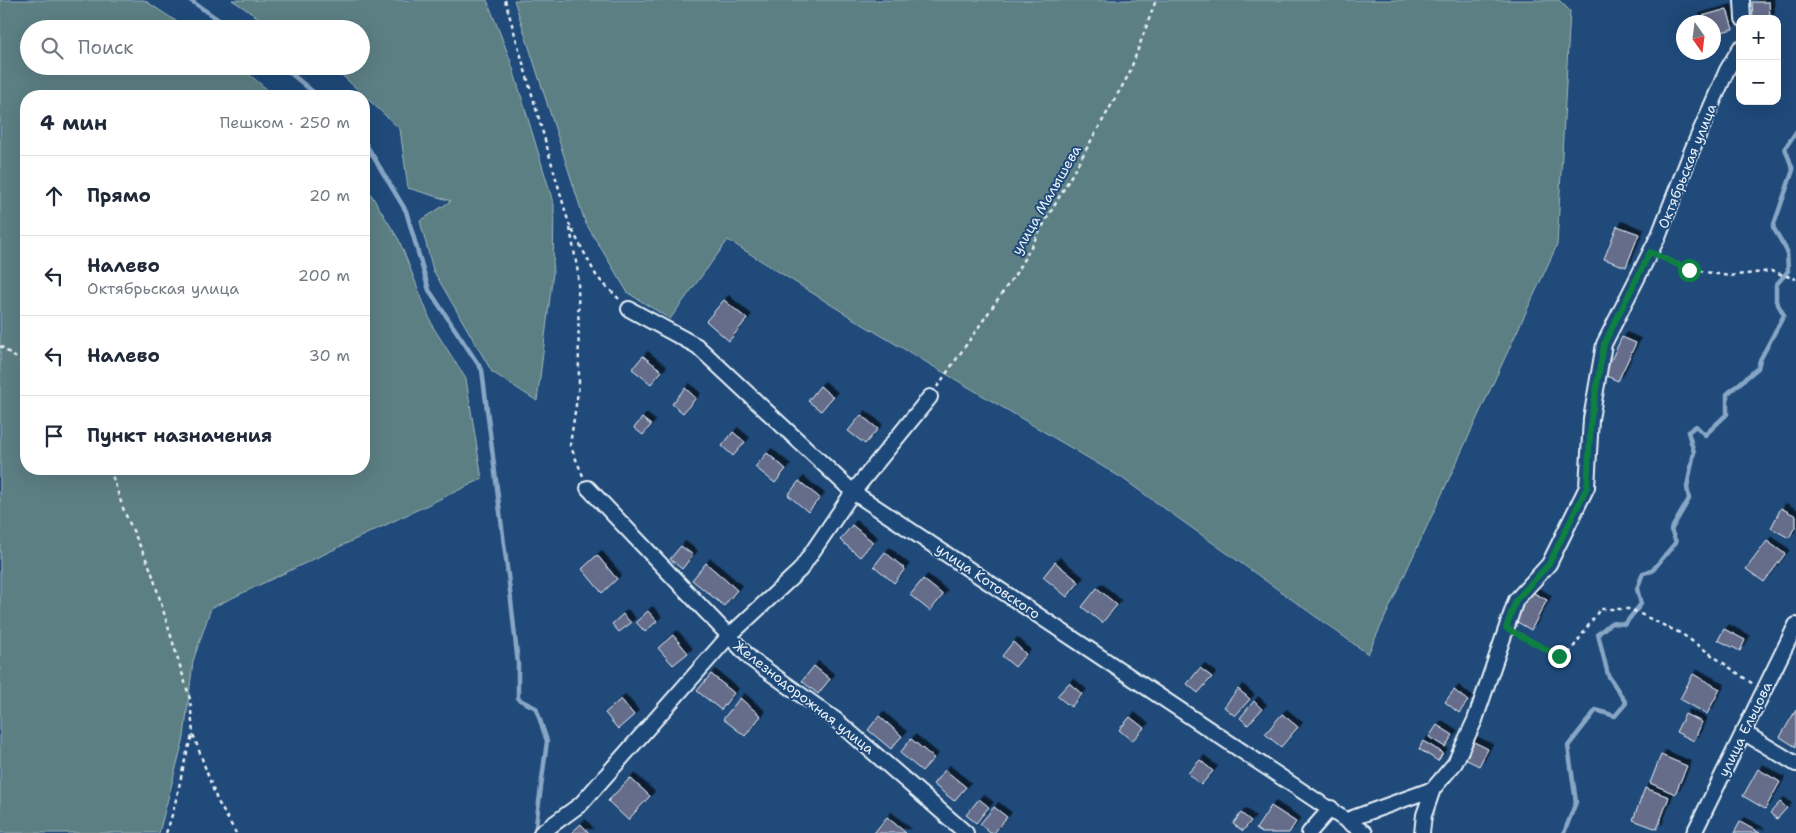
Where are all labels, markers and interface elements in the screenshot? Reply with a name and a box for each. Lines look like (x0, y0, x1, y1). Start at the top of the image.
north arrow (1676, 15, 1721, 60)
map controls (1736, 15, 1781, 105)
button: + (1736, 15, 1781, 60)
search box (20, 20, 370, 75)
icon: search (38, 34, 66, 62)
text: Поиск (78, 35, 133, 60)
button: − (1736, 60, 1781, 105)
street label: Октябрьская улица (1654, 101, 1720, 231)
text: 4 мин (40, 109, 107, 137)
text: Пешком · 250 m (220, 112, 350, 133)
street label: улица Малышева (1007, 142, 1085, 258)
icon: ahead (40, 182, 68, 210)
text: Прямо (87, 183, 151, 208)
text: 20 m (309, 185, 350, 206)
text: Налево (87, 253, 160, 278)
route start (1678, 259, 1701, 282)
icon: left (40, 262, 68, 290)
text: 200 m (298, 265, 350, 286)
text: Октябрьская улица (87, 278, 239, 299)
icon: left (40, 342, 68, 370)
text: Налево (87, 343, 160, 368)
text: 30 m (309, 345, 350, 366)
icon: arrive (40, 422, 68, 450)
text: Пункт назначения (87, 423, 272, 448)
street label: улица Котовского (932, 539, 1044, 623)
street label: Железнодорожная улица (730, 636, 878, 758)
route end (1548, 645, 1571, 668)
street label: улица Ельцова (1714, 678, 1776, 780)

